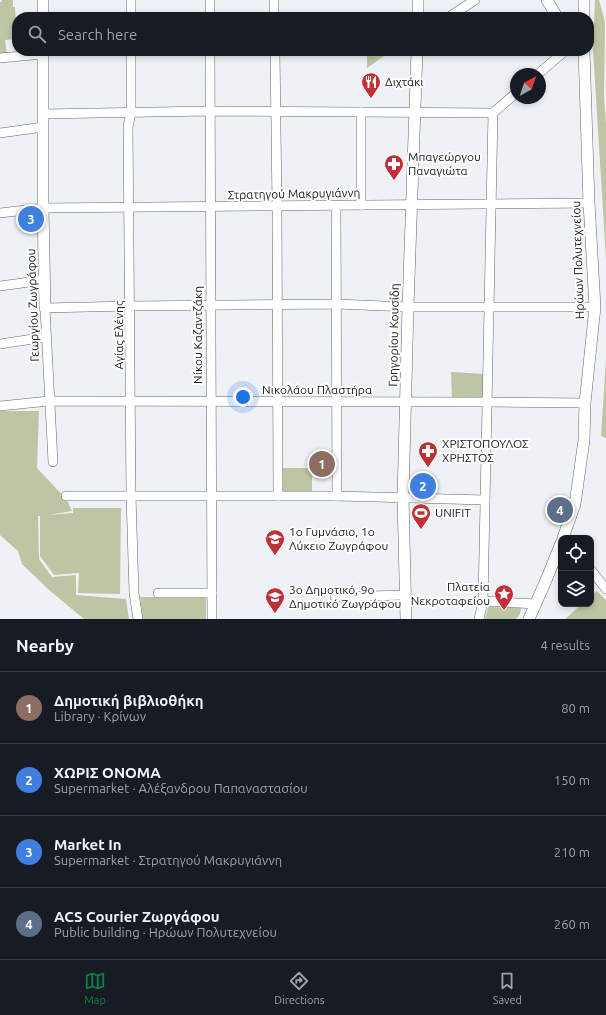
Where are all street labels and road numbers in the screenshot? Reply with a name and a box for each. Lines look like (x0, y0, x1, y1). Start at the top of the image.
street label: Στρατηγού Μακρυγιάννη (228, 186, 360, 201)
street label: Ηρώων Πολυτεχνείου (569, 201, 586, 319)
street label: Γεωργίου Ζωγράφου (24, 248, 41, 362)
street label: Γρηγορίου Κουσίδη (386, 283, 401, 387)
street label: Νίκου Καζαντζάκη (191, 286, 204, 384)
street label: Αγίας Ελένης (112, 300, 126, 369)
street label: Νικολάου Πλαστήρα (262, 383, 372, 396)

